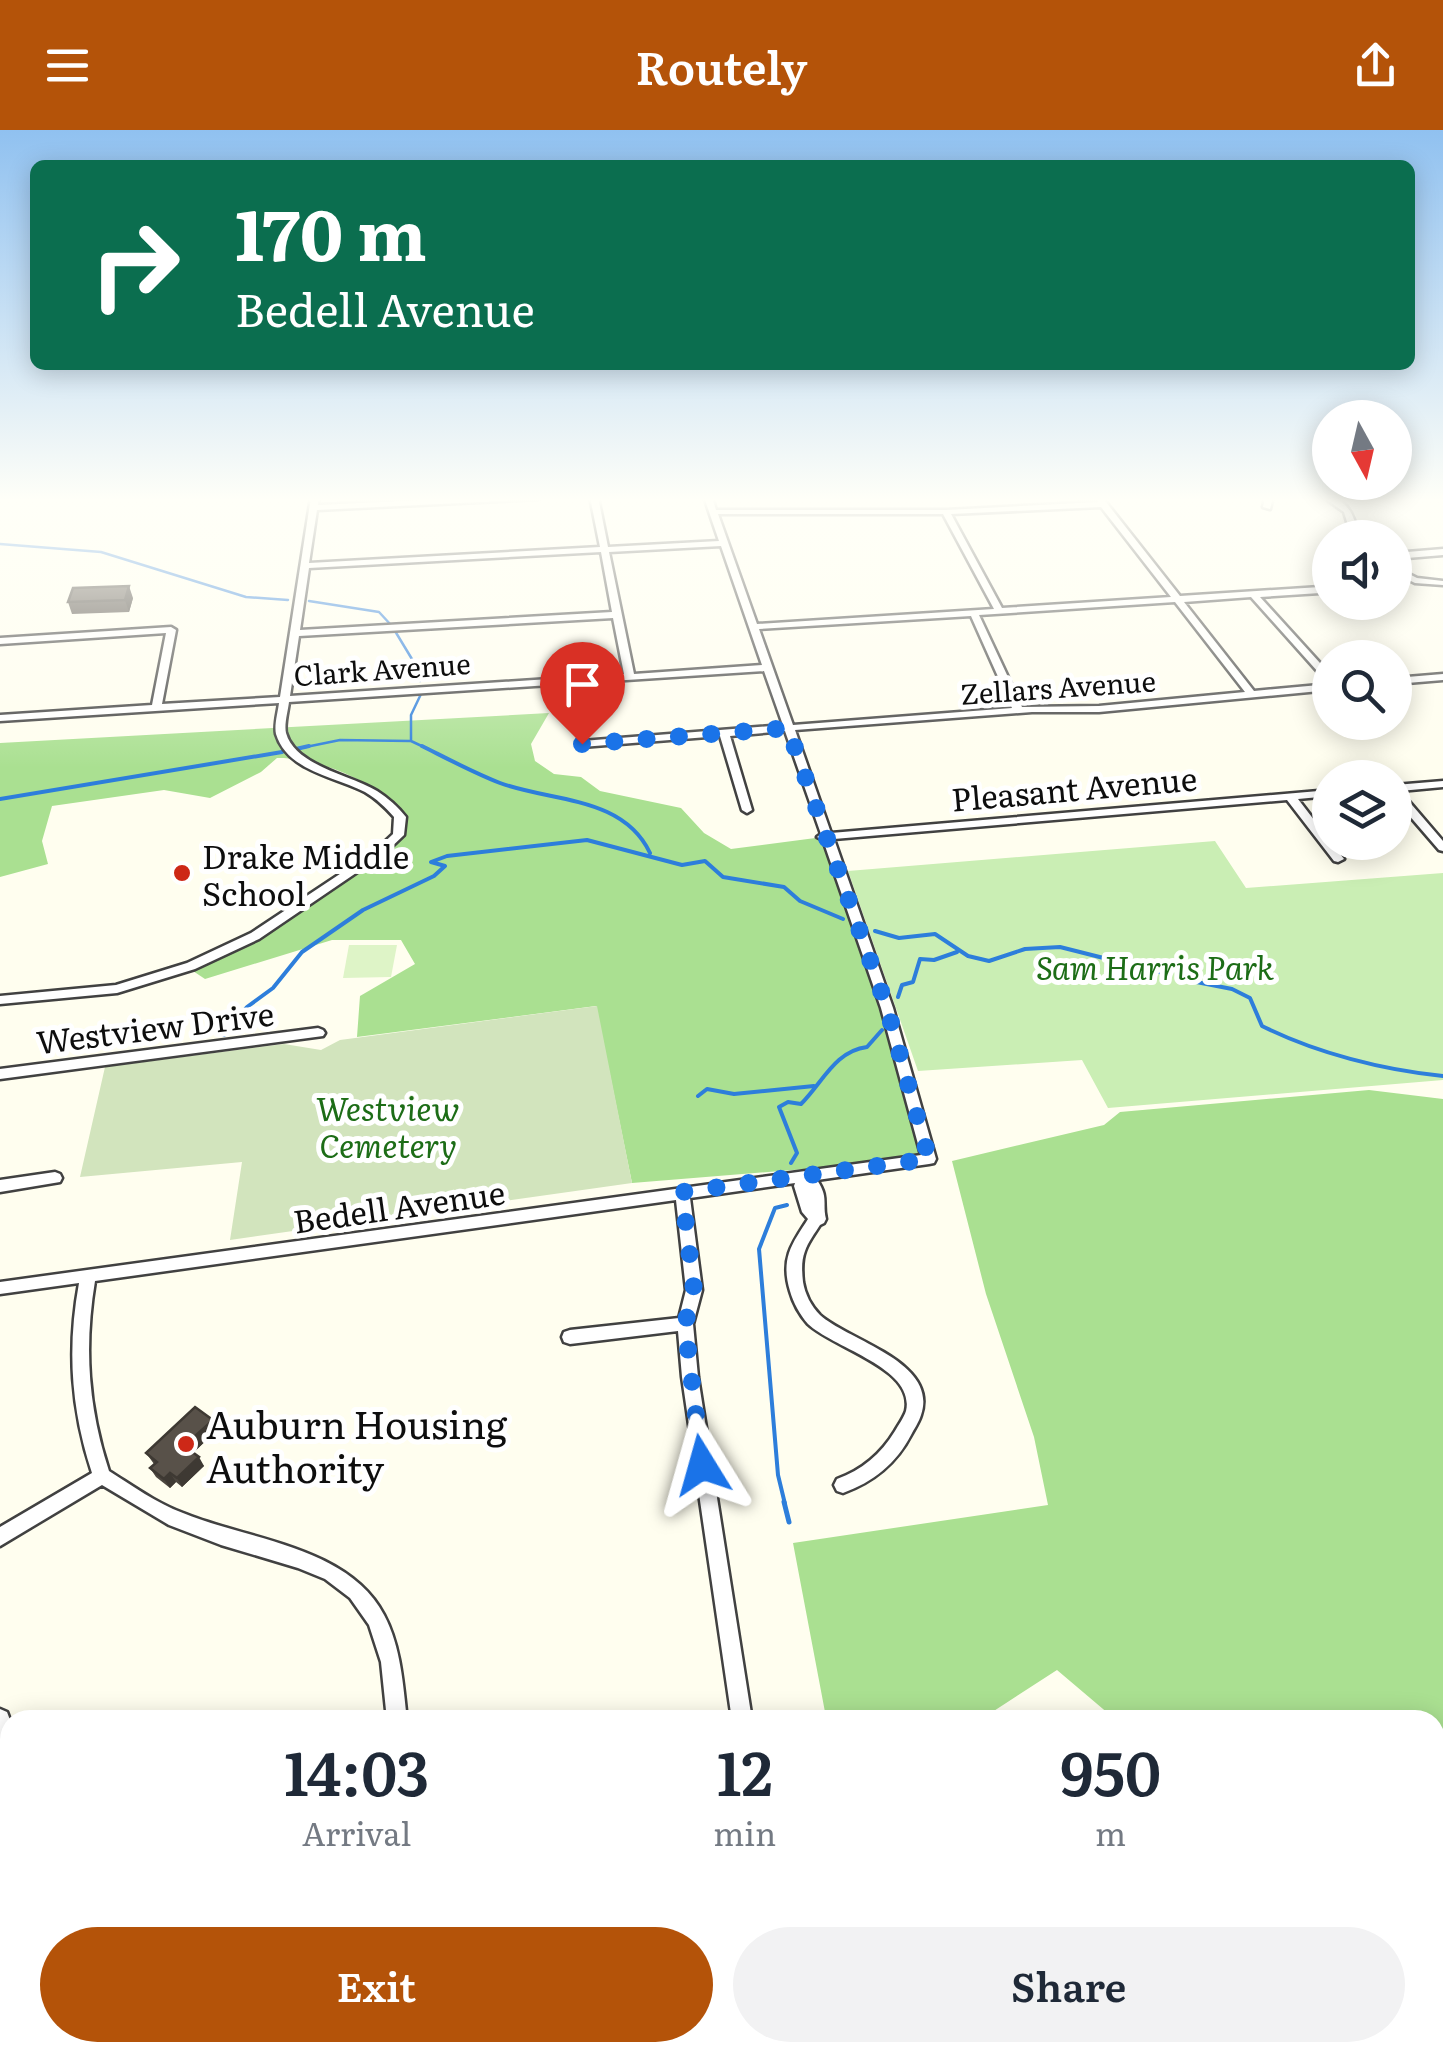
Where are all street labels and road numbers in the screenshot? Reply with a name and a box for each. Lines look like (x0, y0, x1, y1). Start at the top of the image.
street label: Clark Avenue (292, 641, 472, 695)
street label: Zellars Avenue (959, 658, 1157, 714)
street label: Pleasant Avenue (949, 752, 1199, 822)
street label: Westview Drive (33, 988, 277, 1064)
street label: Bedell Avenue (290, 1166, 508, 1244)

